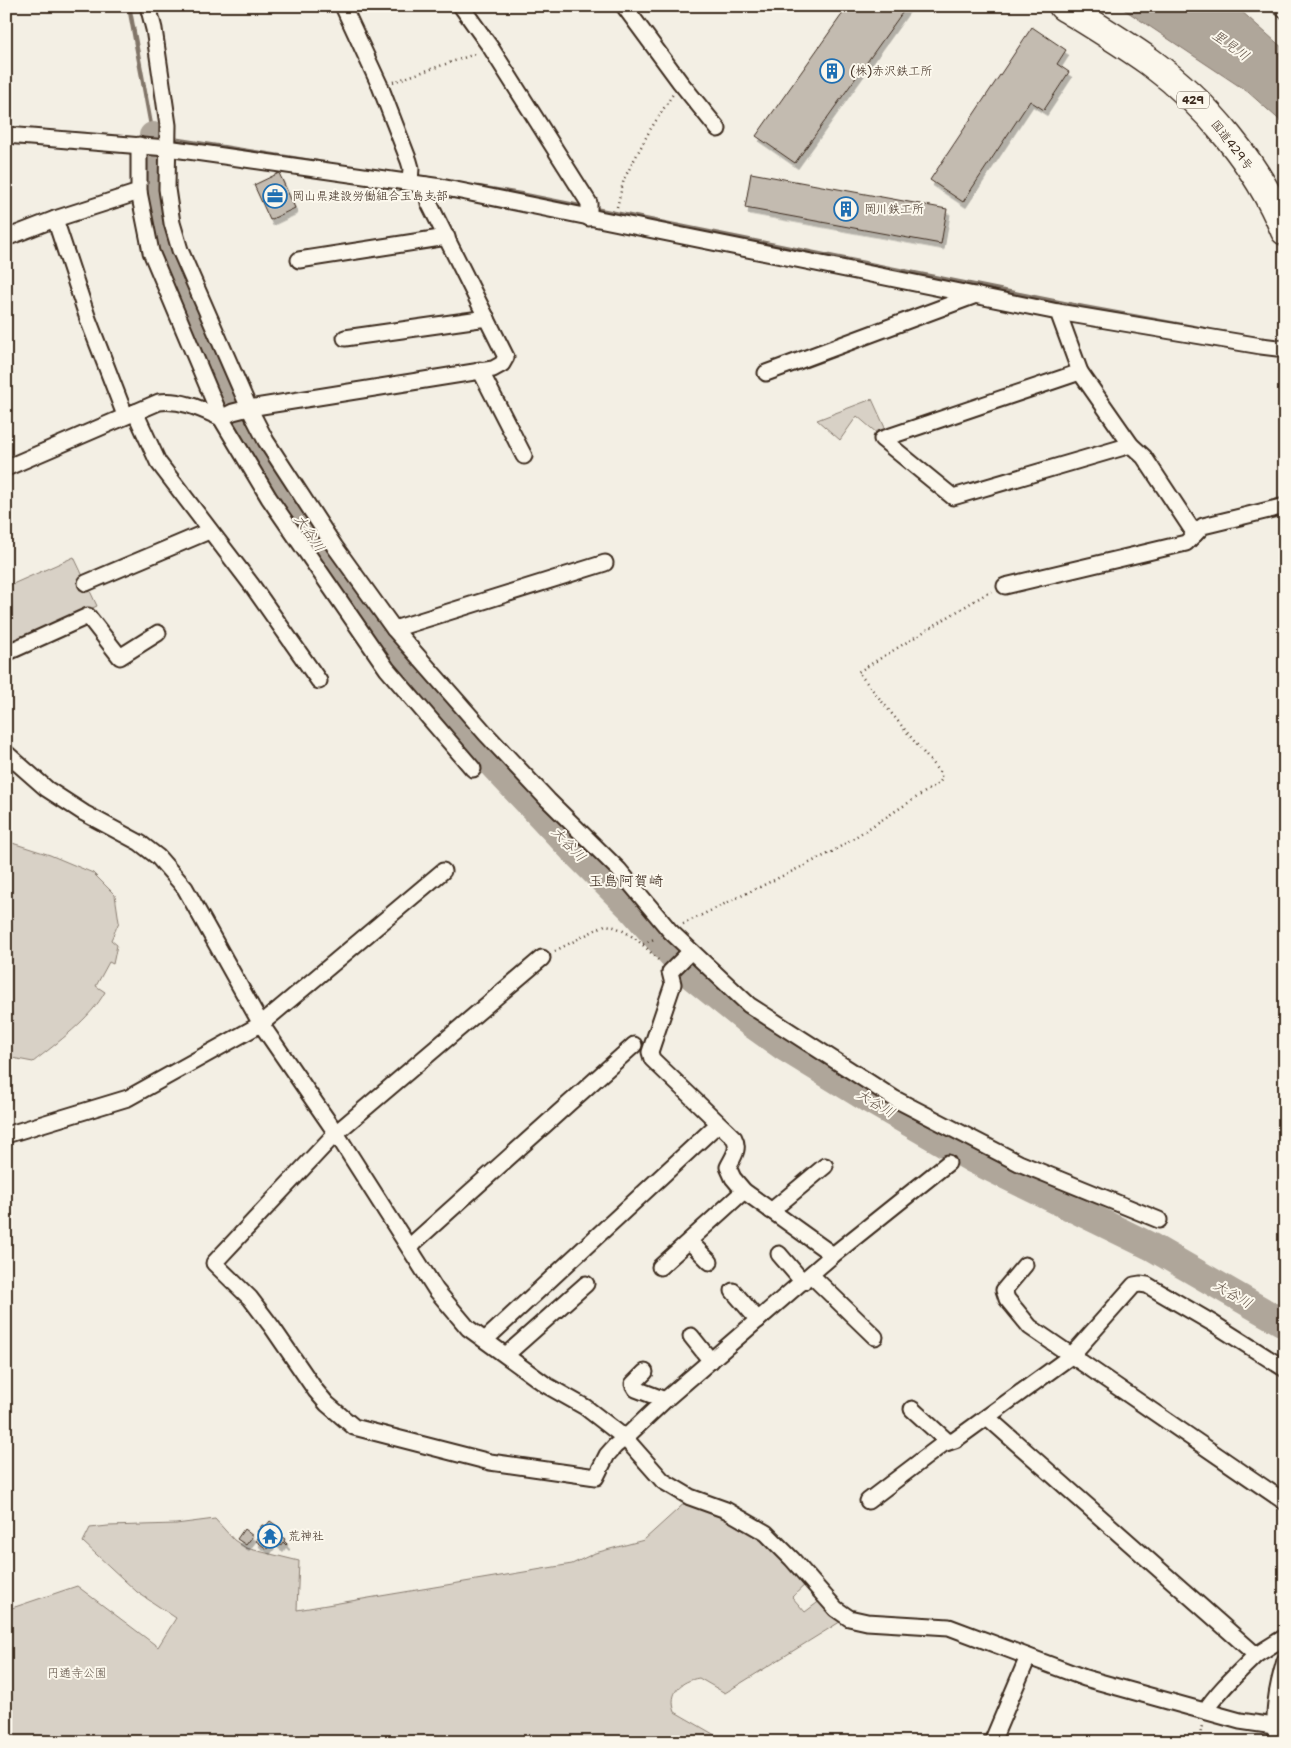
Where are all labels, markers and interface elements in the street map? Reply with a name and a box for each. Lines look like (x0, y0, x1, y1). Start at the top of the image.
water label: 里見川 (1209, 25, 1253, 65)
building icon: (株)赤沢鉄工所 (819, 58, 845, 84)
place label: (株)赤沢鉄工所 (850, 63, 932, 79)
road number: 429 (1177, 92, 1209, 108)
street label: 国道429号 (1207, 117, 1257, 173)
office icon: 岡山県建設労働組合玉島支部 (262, 183, 288, 209)
place label: 岡山県建設労働組合玉島支部 (292, 188, 448, 204)
building icon: 岡川鉄工所 (833, 196, 859, 222)
place label: 岡川鉄工所 (864, 201, 924, 217)
water label: 大谷川 (291, 511, 329, 555)
water label: 大谷川 (548, 823, 590, 865)
district label: 玉島阿賀崎 (588, 871, 664, 891)
water label: 大谷川 (853, 1084, 899, 1122)
water label: 大谷川 (1210, 1276, 1256, 1312)
temple icon: 荒神社 (257, 1523, 283, 1549)
place label: 荒神社 (288, 1528, 324, 1544)
park label: 円通寺公園 (47, 1665, 107, 1681)

